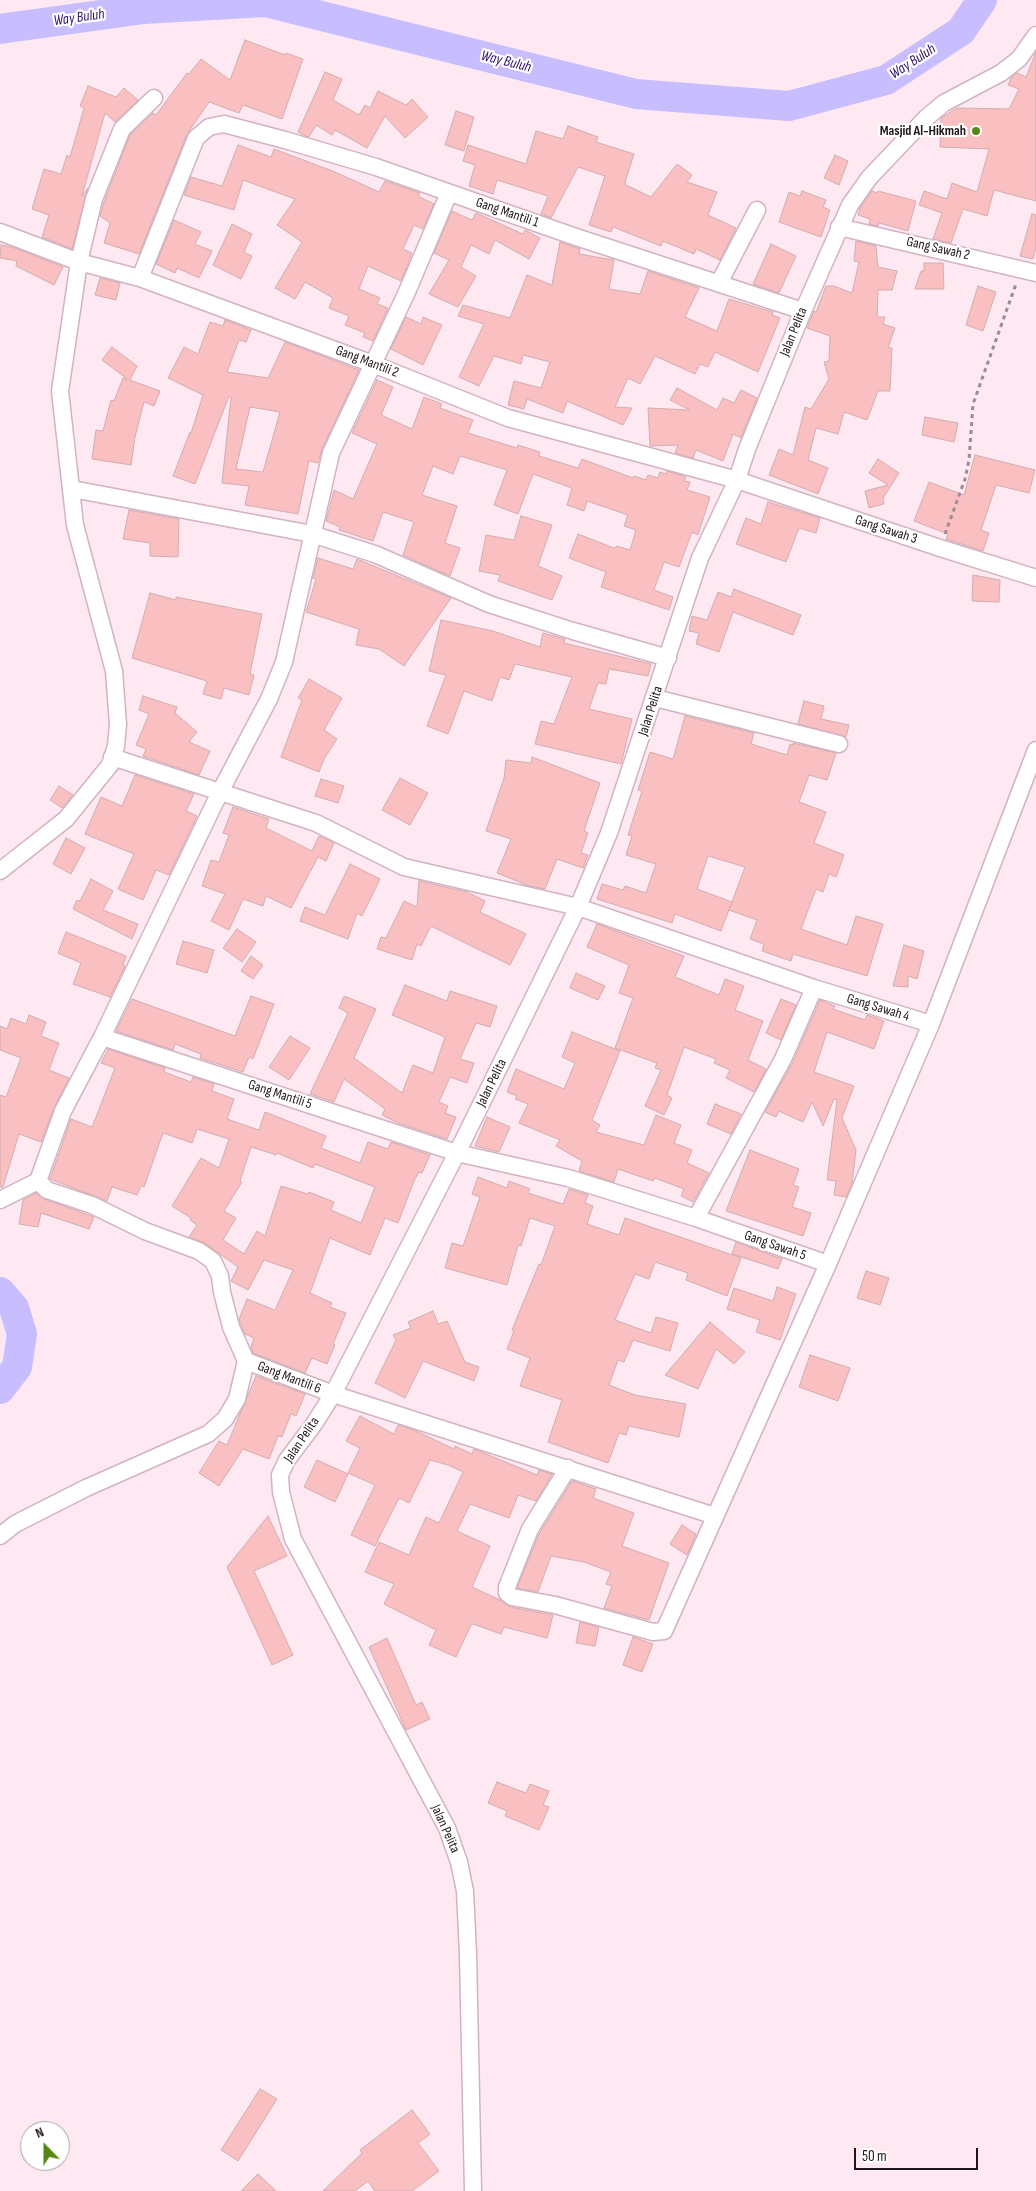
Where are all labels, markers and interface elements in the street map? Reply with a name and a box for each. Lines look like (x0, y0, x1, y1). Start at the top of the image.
water label: Way Buluh (52, 6, 106, 30)
water label: Way Buluh (887, 40, 939, 84)
water label: Way Buluh (479, 47, 533, 77)
place label: Masjid Al-Hikmah (880, 123, 966, 139)
marker: Masjid Al-Hikmah (970, 125, 982, 137)
street label: Gang Mantili 1 (473, 194, 541, 232)
street label: Gang Sawah 2 (905, 234, 971, 264)
street label: Jalan Pelita (777, 305, 811, 359)
street label: Gang Mantili 2 (333, 342, 401, 382)
street label: Gang Sawah 3 (853, 512, 919, 548)
street label: Jalan Pelita (635, 684, 667, 738)
street label: Gang Sawah 4 (845, 991, 911, 1025)
street label: Jalan Pelita (473, 1056, 511, 1110)
street label: Gang Mantili 5 (246, 1077, 314, 1113)
street label: Gang Sawah 5 (742, 1228, 808, 1264)
street label: Gang Mantili 6 (255, 1358, 323, 1398)
street label: Jalan Pelita (281, 1414, 323, 1466)
street label: Jalan Pelita (427, 1802, 463, 1856)
north arrow (20, 2121, 70, 2171)
text: N (33, 2123, 46, 2142)
scale bar (856, 2138, 980, 2170)
text: 50 m (862, 2147, 887, 2166)

